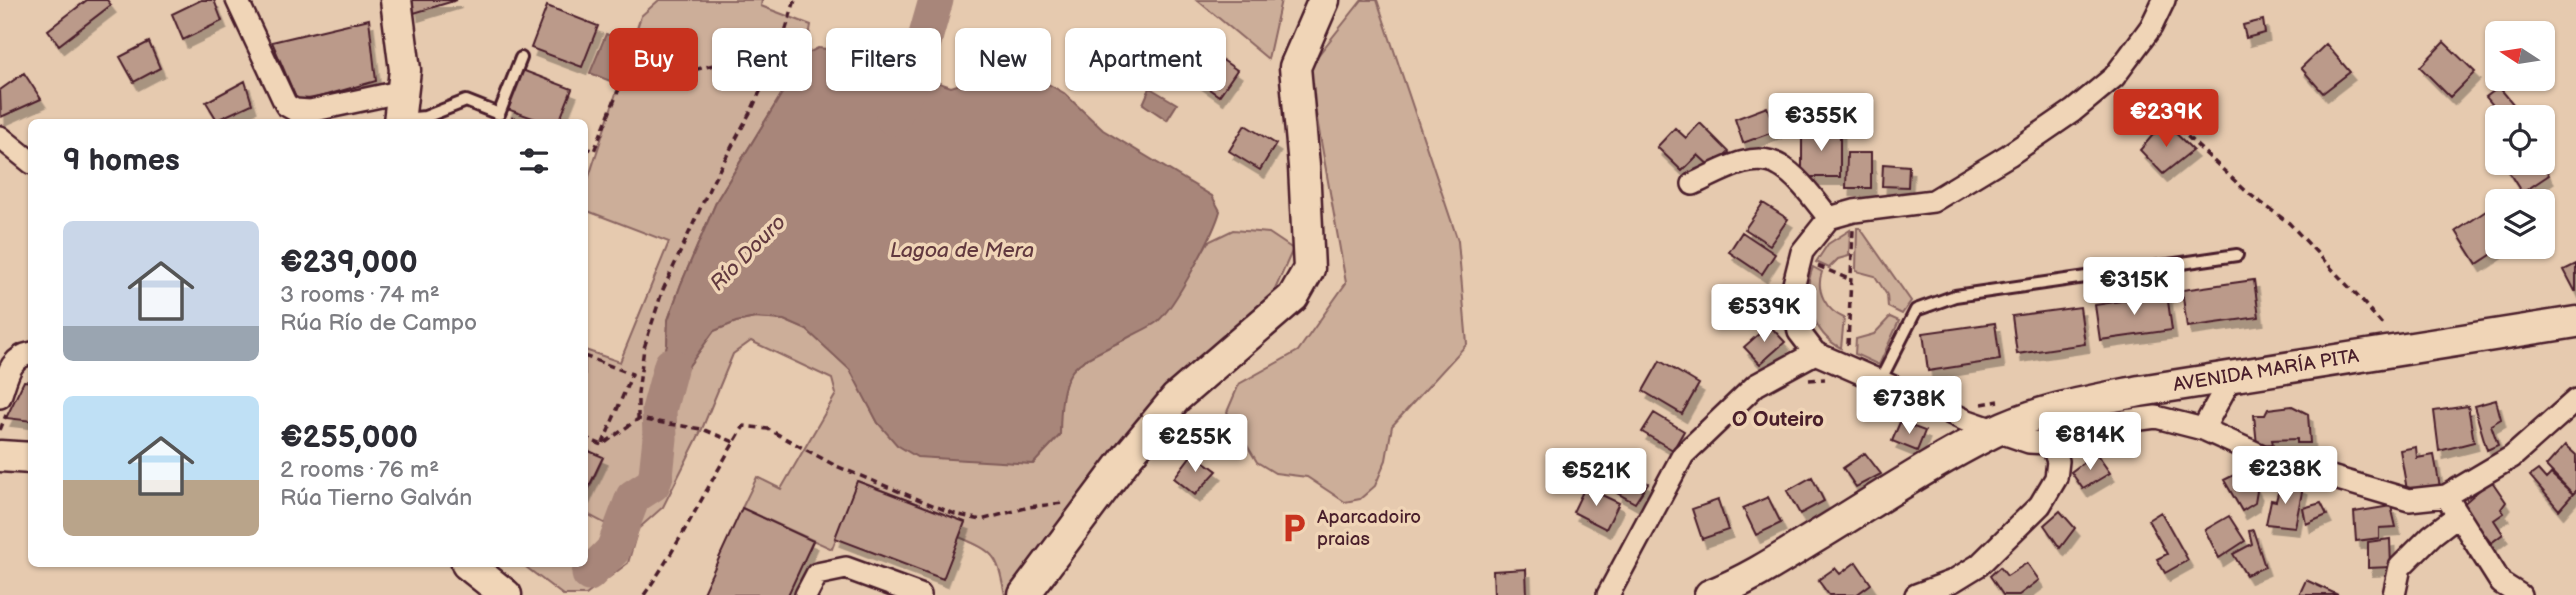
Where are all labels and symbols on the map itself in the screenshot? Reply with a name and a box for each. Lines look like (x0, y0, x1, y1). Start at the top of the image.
north arrow (2485, 21, 2555, 91)
pin: €239K (2117, 90, 2215, 149)
pin: €355K (1772, 94, 1870, 153)
water label: Río Douro (705, 210, 791, 296)
water label: Lagoa de Mera (890, 238, 1034, 263)
pin: €315K (2085, 258, 2183, 317)
pin: €539K (1715, 284, 1813, 344)
street label: AVENIDA MARÍA PITA (2171, 344, 2361, 397)
pin: €738K (1860, 376, 1958, 436)
district label: O Outeiro (1732, 407, 1824, 432)
pin: €814K (2041, 412, 2139, 472)
pin: €255K (1146, 414, 1244, 474)
pin: €238K (2236, 447, 2334, 506)
pin: €521K (1547, 448, 1645, 508)
place label: Aparcadoiro praias (1317, 506, 1421, 551)
parking icon: Aparcadoiro praias (1277, 511, 1311, 545)

